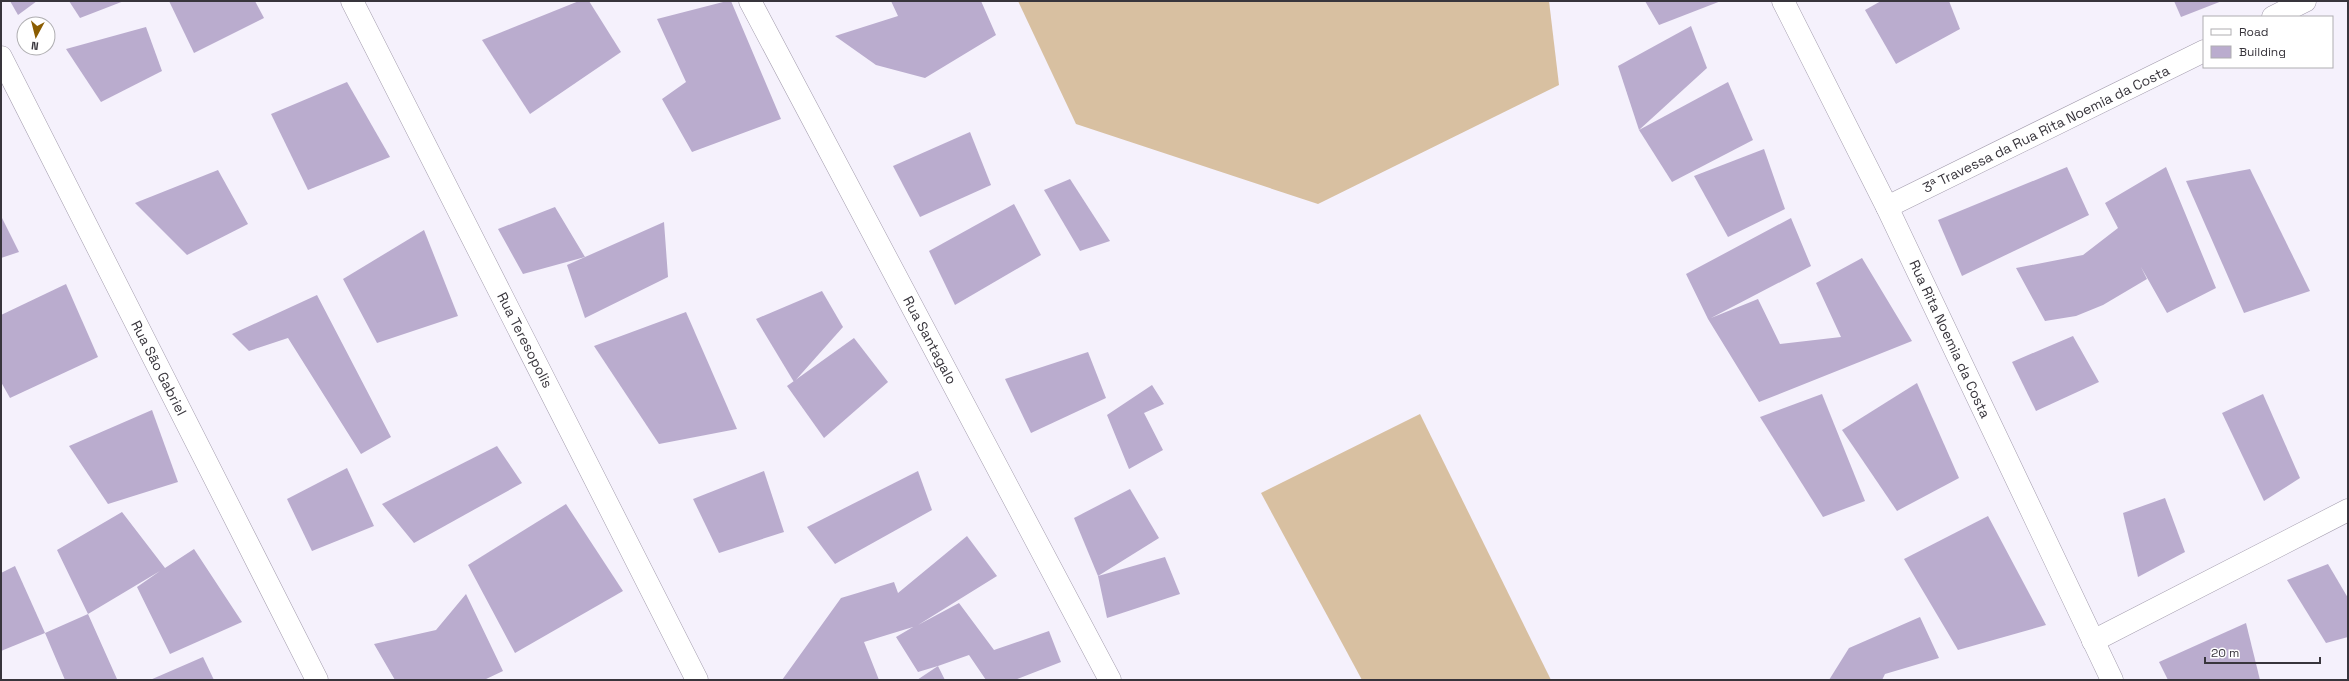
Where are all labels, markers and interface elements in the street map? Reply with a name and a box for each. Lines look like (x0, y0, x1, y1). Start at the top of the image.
north arrow (16, 16, 56, 56)
legend (2203, 16, 2333, 68)
text: Road (2239, 24, 2268, 40)
text: N (30, 39, 39, 53)
text: Building (2239, 44, 2286, 60)
street label: 3ª Travessa da Rua Rita Noemia da Costa (1919, 61, 2173, 197)
street label: Rua Rita Noemia da Costa (1905, 257, 1995, 421)
street label: Rua Teresopolis (493, 289, 557, 391)
street label: Rua Santagalo (899, 293, 961, 387)
street label: Rua São Gabriel (127, 317, 191, 419)
scale bar (2205, 639, 2320, 665)
text: 20 m (2211, 645, 2239, 661)

